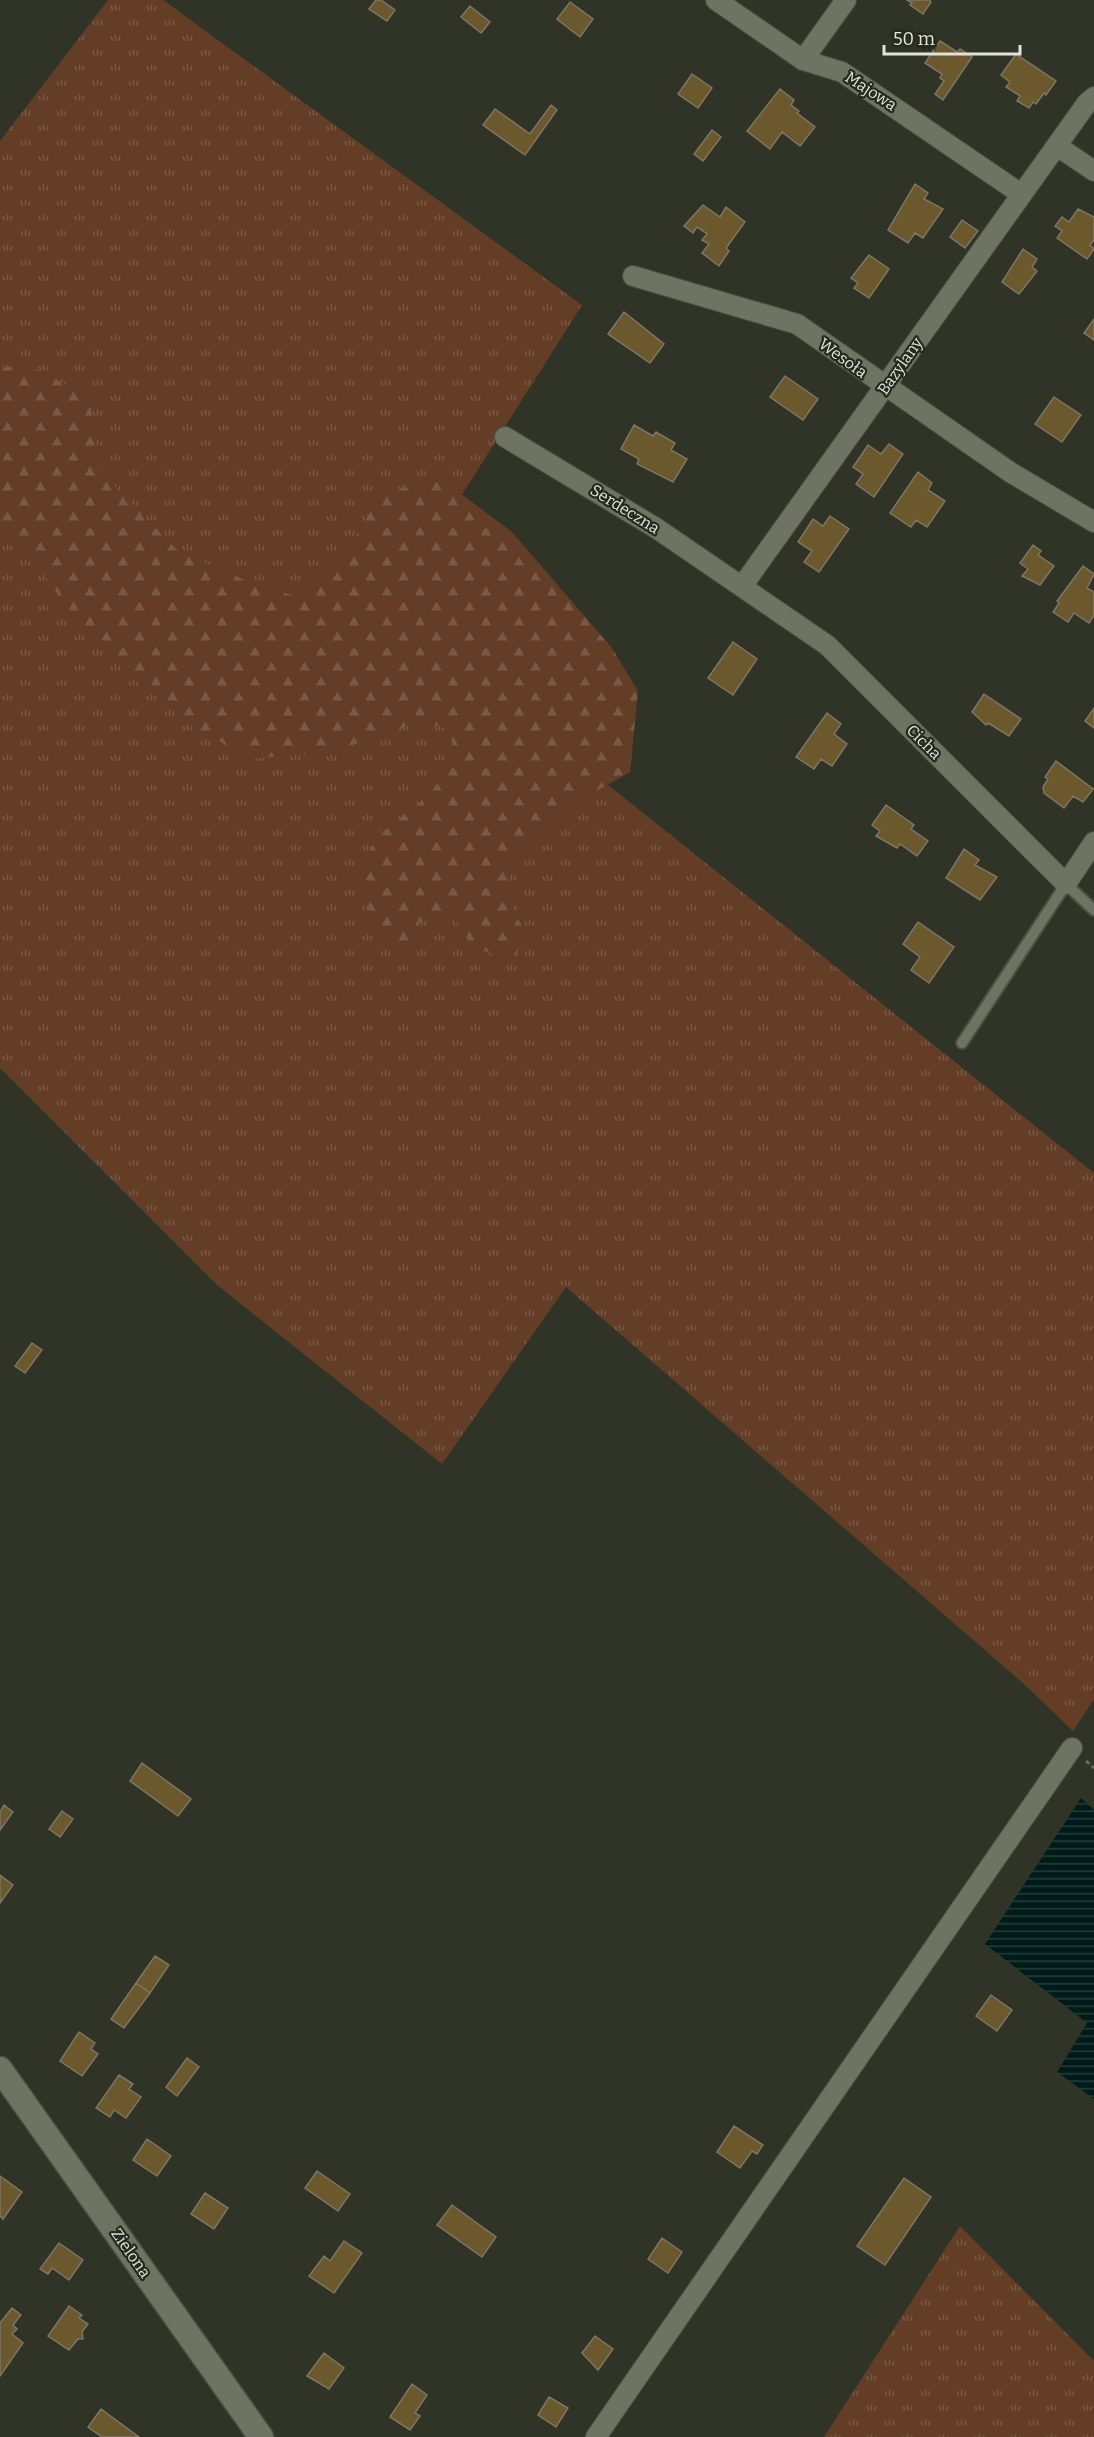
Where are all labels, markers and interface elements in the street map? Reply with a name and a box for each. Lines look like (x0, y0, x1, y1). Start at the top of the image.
scale bar (884, 18, 1020, 56)
text: 50 m (893, 28, 935, 50)
street label: Majowa (842, 67, 900, 115)
street label: Bazylany (873, 333, 927, 398)
street label: Wesoła (815, 334, 871, 382)
street label: Serdeczna (587, 480, 663, 538)
street label: Cicha (903, 721, 945, 763)
street label: Zielona (107, 2225, 155, 2282)

